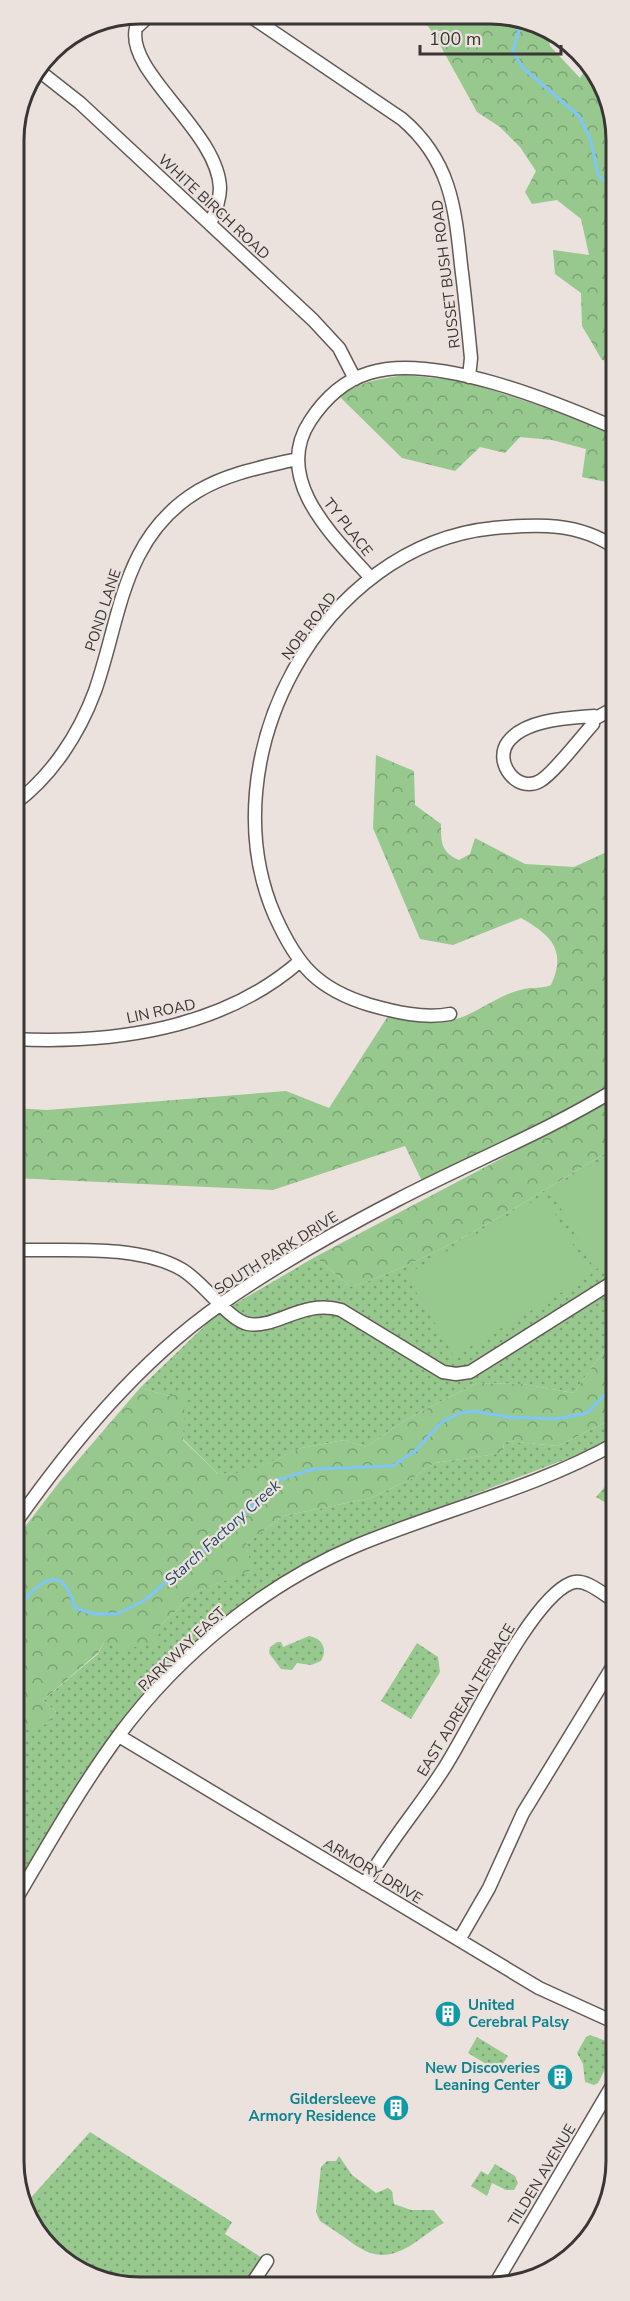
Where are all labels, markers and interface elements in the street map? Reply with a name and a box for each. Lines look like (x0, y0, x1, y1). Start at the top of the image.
scale bar (420, 18, 561, 56)
text: 100 m (429, 27, 481, 51)
street label: WHITE BIRCH ROAD (154, 150, 274, 264)
street label: RUSSET BUSH ROAD (427, 198, 465, 350)
street label: TY PLACE (319, 494, 377, 560)
street label: POND LANE (80, 566, 126, 654)
street label: NOB ROAD (277, 588, 341, 664)
street label: LIN ROAD (125, 994, 197, 1028)
street label: SOUTH PARK DRIVE (210, 1207, 342, 1299)
water label: Starch Factory Creek (160, 1474, 286, 1591)
street label: PARKWAY EAST (134, 1602, 230, 1696)
street label: EAST ADREAN TERRACE (412, 1620, 520, 1780)
street label: ARMORY DRIVE (320, 1834, 426, 1908)
place label: United Cerebral Palsy (468, 1995, 569, 2032)
building icon: United Cerebral Palsy (433, 1999, 463, 2029)
place label: New Discoveries Leaning Center (425, 2058, 540, 2095)
building icon: New Discoveries Leaning Center (545, 2062, 575, 2092)
place label: Gildersleeve Armory Residence (249, 2089, 376, 2126)
building icon: Gildersleeve Armory Residence (381, 2093, 411, 2123)
street label: TILDEN AVENUE (504, 2120, 580, 2230)

